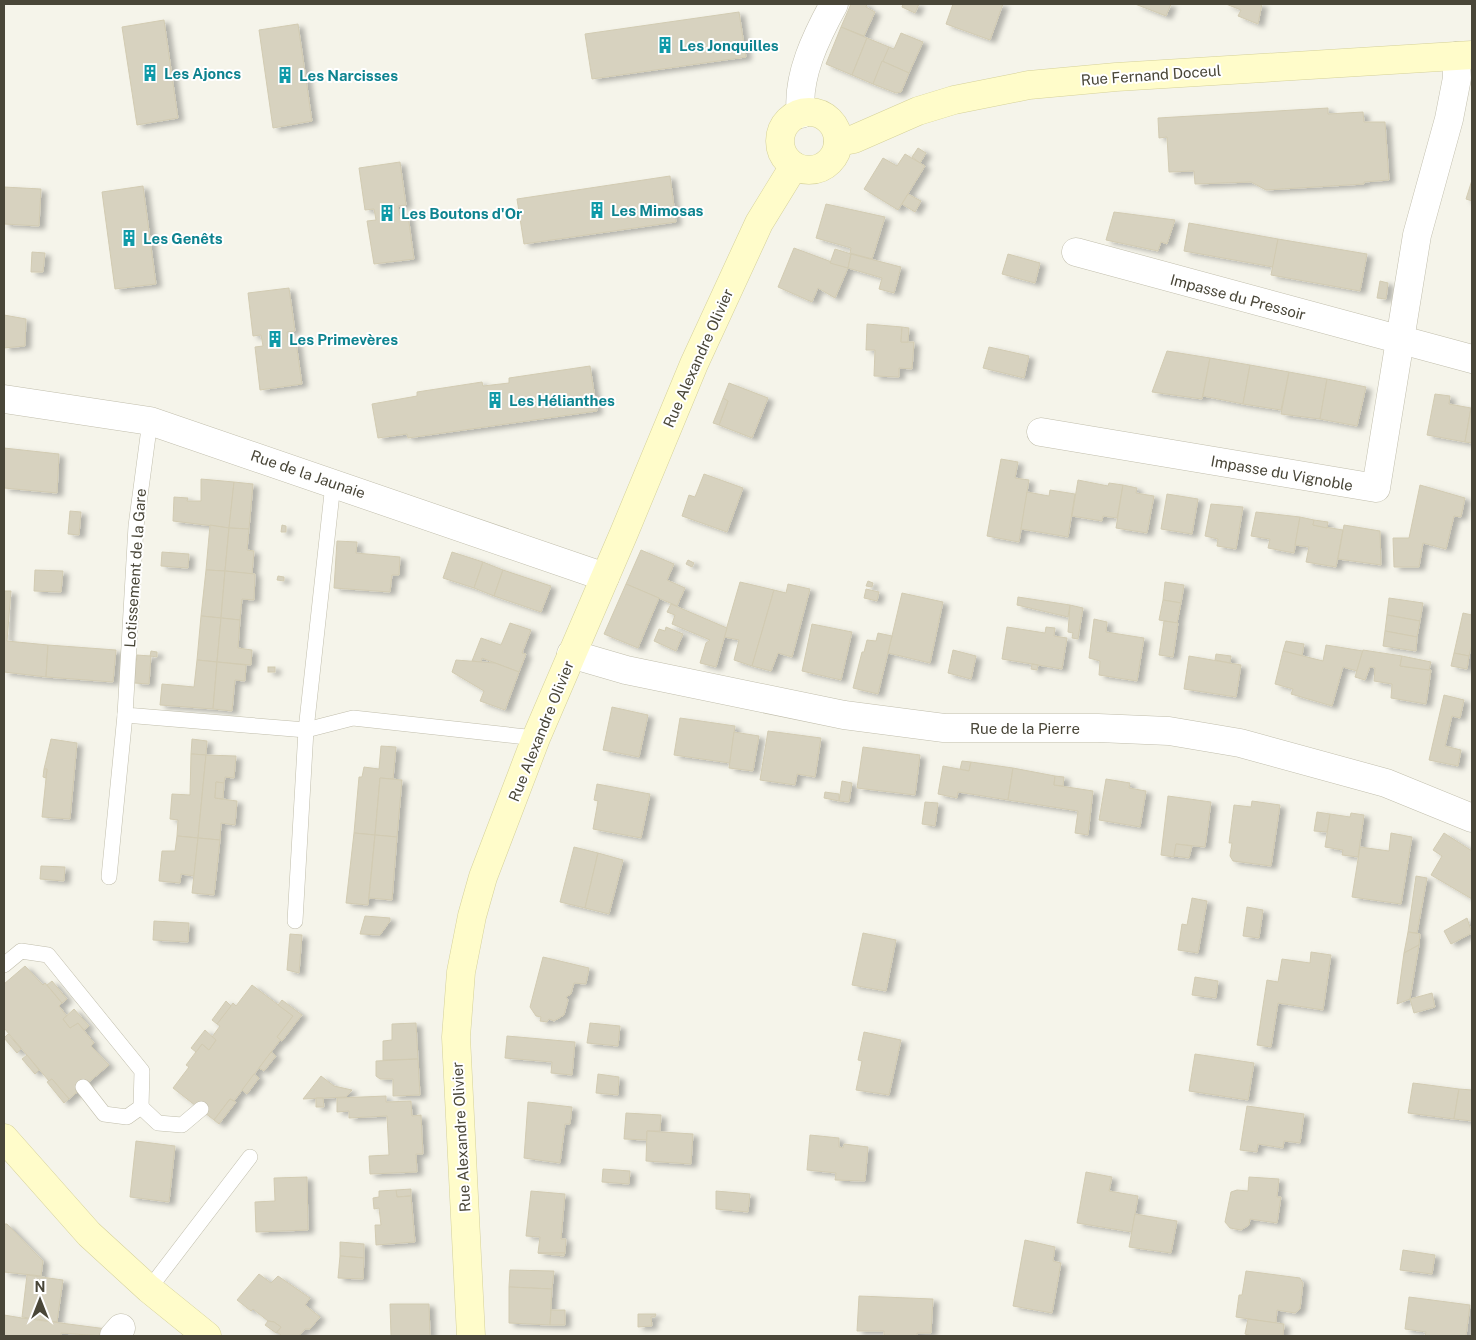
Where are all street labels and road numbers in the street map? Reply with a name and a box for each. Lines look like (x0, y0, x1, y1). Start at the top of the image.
street label: Rue Fernand Doceul (1080, 62, 1222, 88)
street label: Impasse du Pressoir (1168, 271, 1308, 323)
street label: Rue Alexandre Olivier (660, 286, 736, 430)
street label: Rue de la Jaunaie (248, 446, 368, 502)
street label: Impasse du Vignoble (1210, 452, 1354, 494)
street label: Lotissement de la Gare (121, 488, 149, 648)
street label: Rue Alexandre Olivier (505, 658, 577, 804)
street label: Rue de la Pierre (970, 720, 1080, 737)
street label: Rue Alexandre Olivier (449, 1061, 473, 1212)

